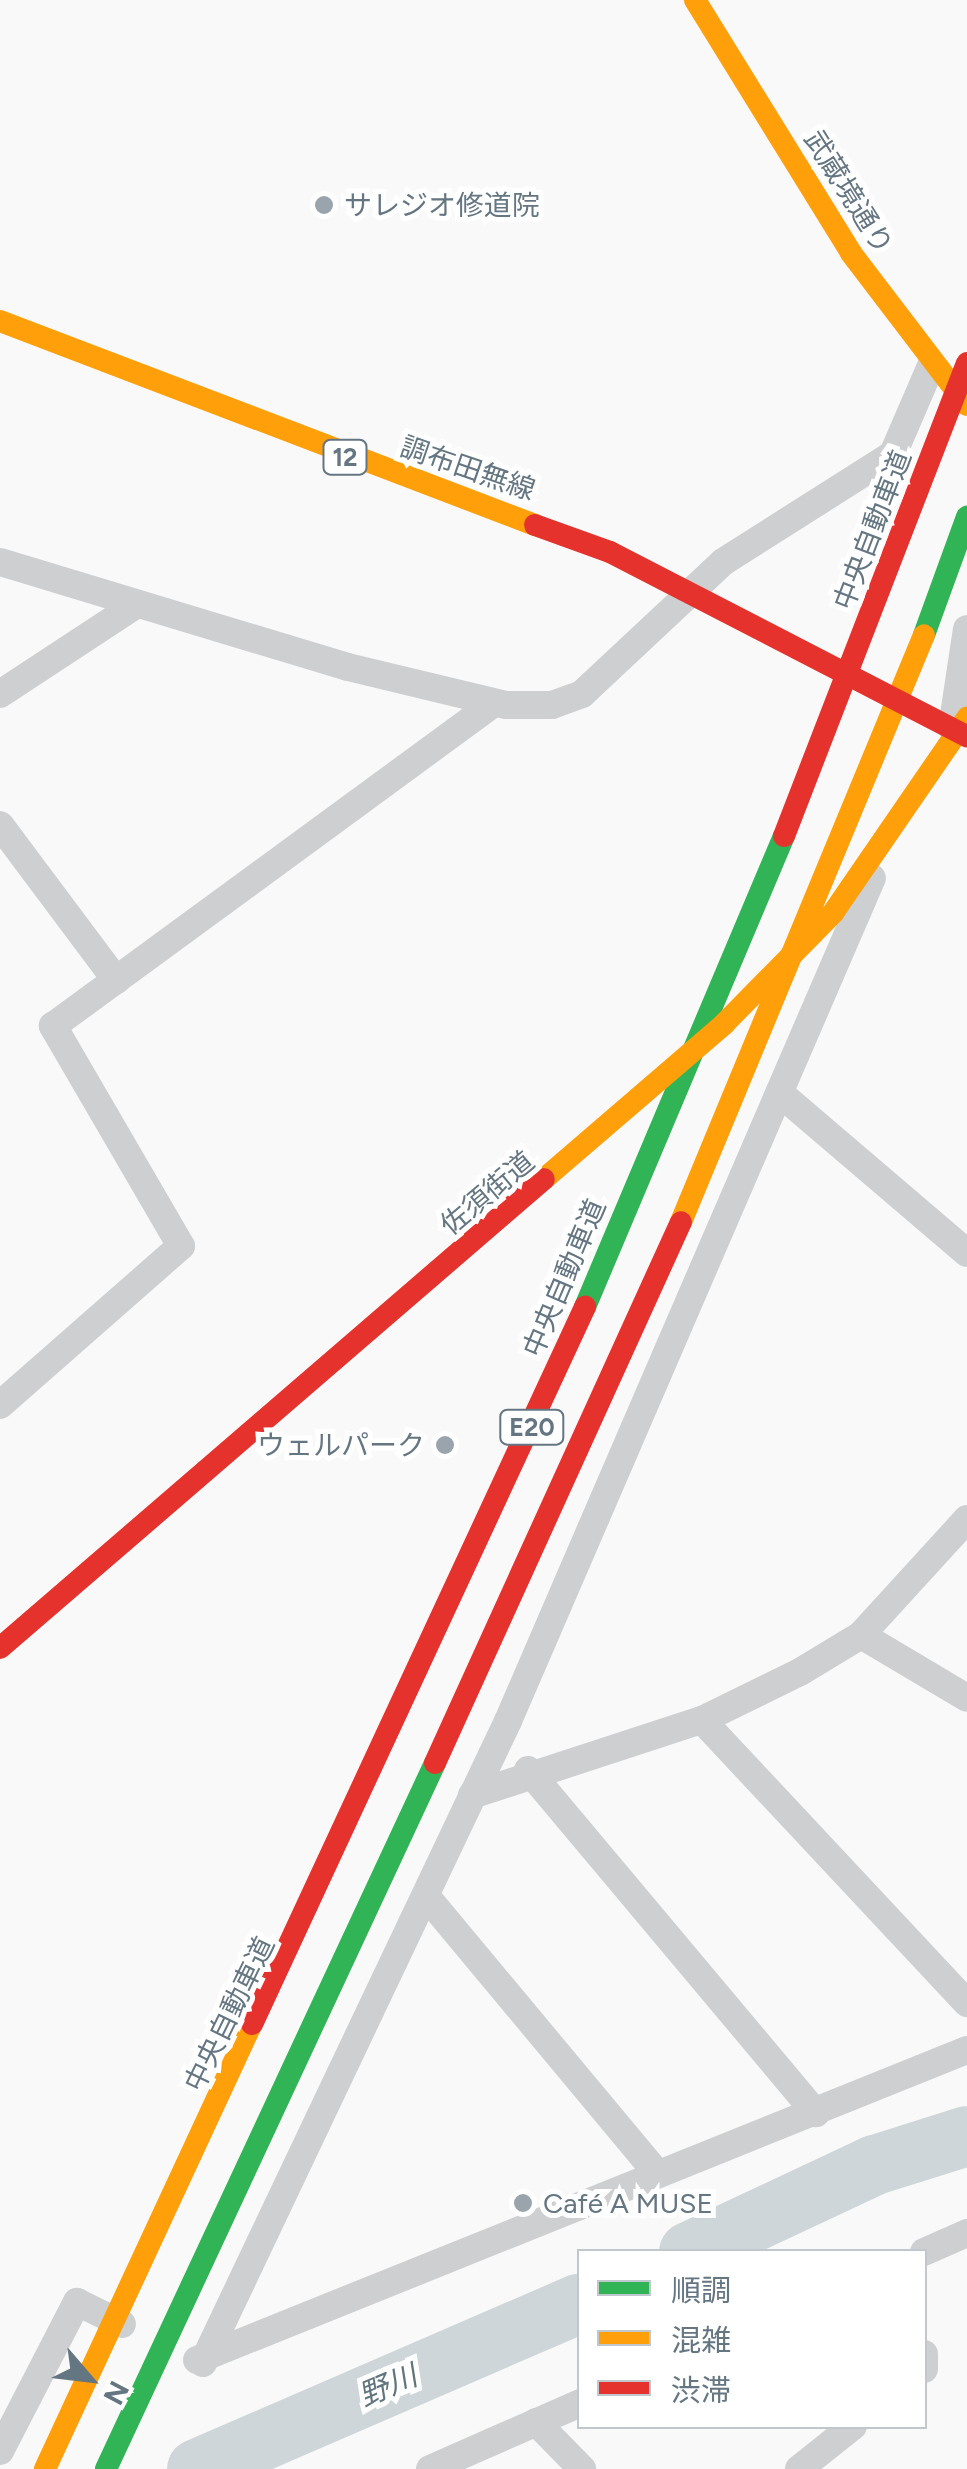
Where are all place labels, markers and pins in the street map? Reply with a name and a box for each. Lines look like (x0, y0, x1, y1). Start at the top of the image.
place label: サレジオ修道院 (344, 188, 540, 222)
marker: サレジオ修道院 (313, 194, 335, 216)
place label: ウェルパーク (257, 1428, 425, 1462)
marker: ウェルパーク (434, 1434, 456, 1456)
place label: Café A MUSE (543, 2186, 713, 2220)
marker: Café A MUSE (512, 2192, 534, 2214)

